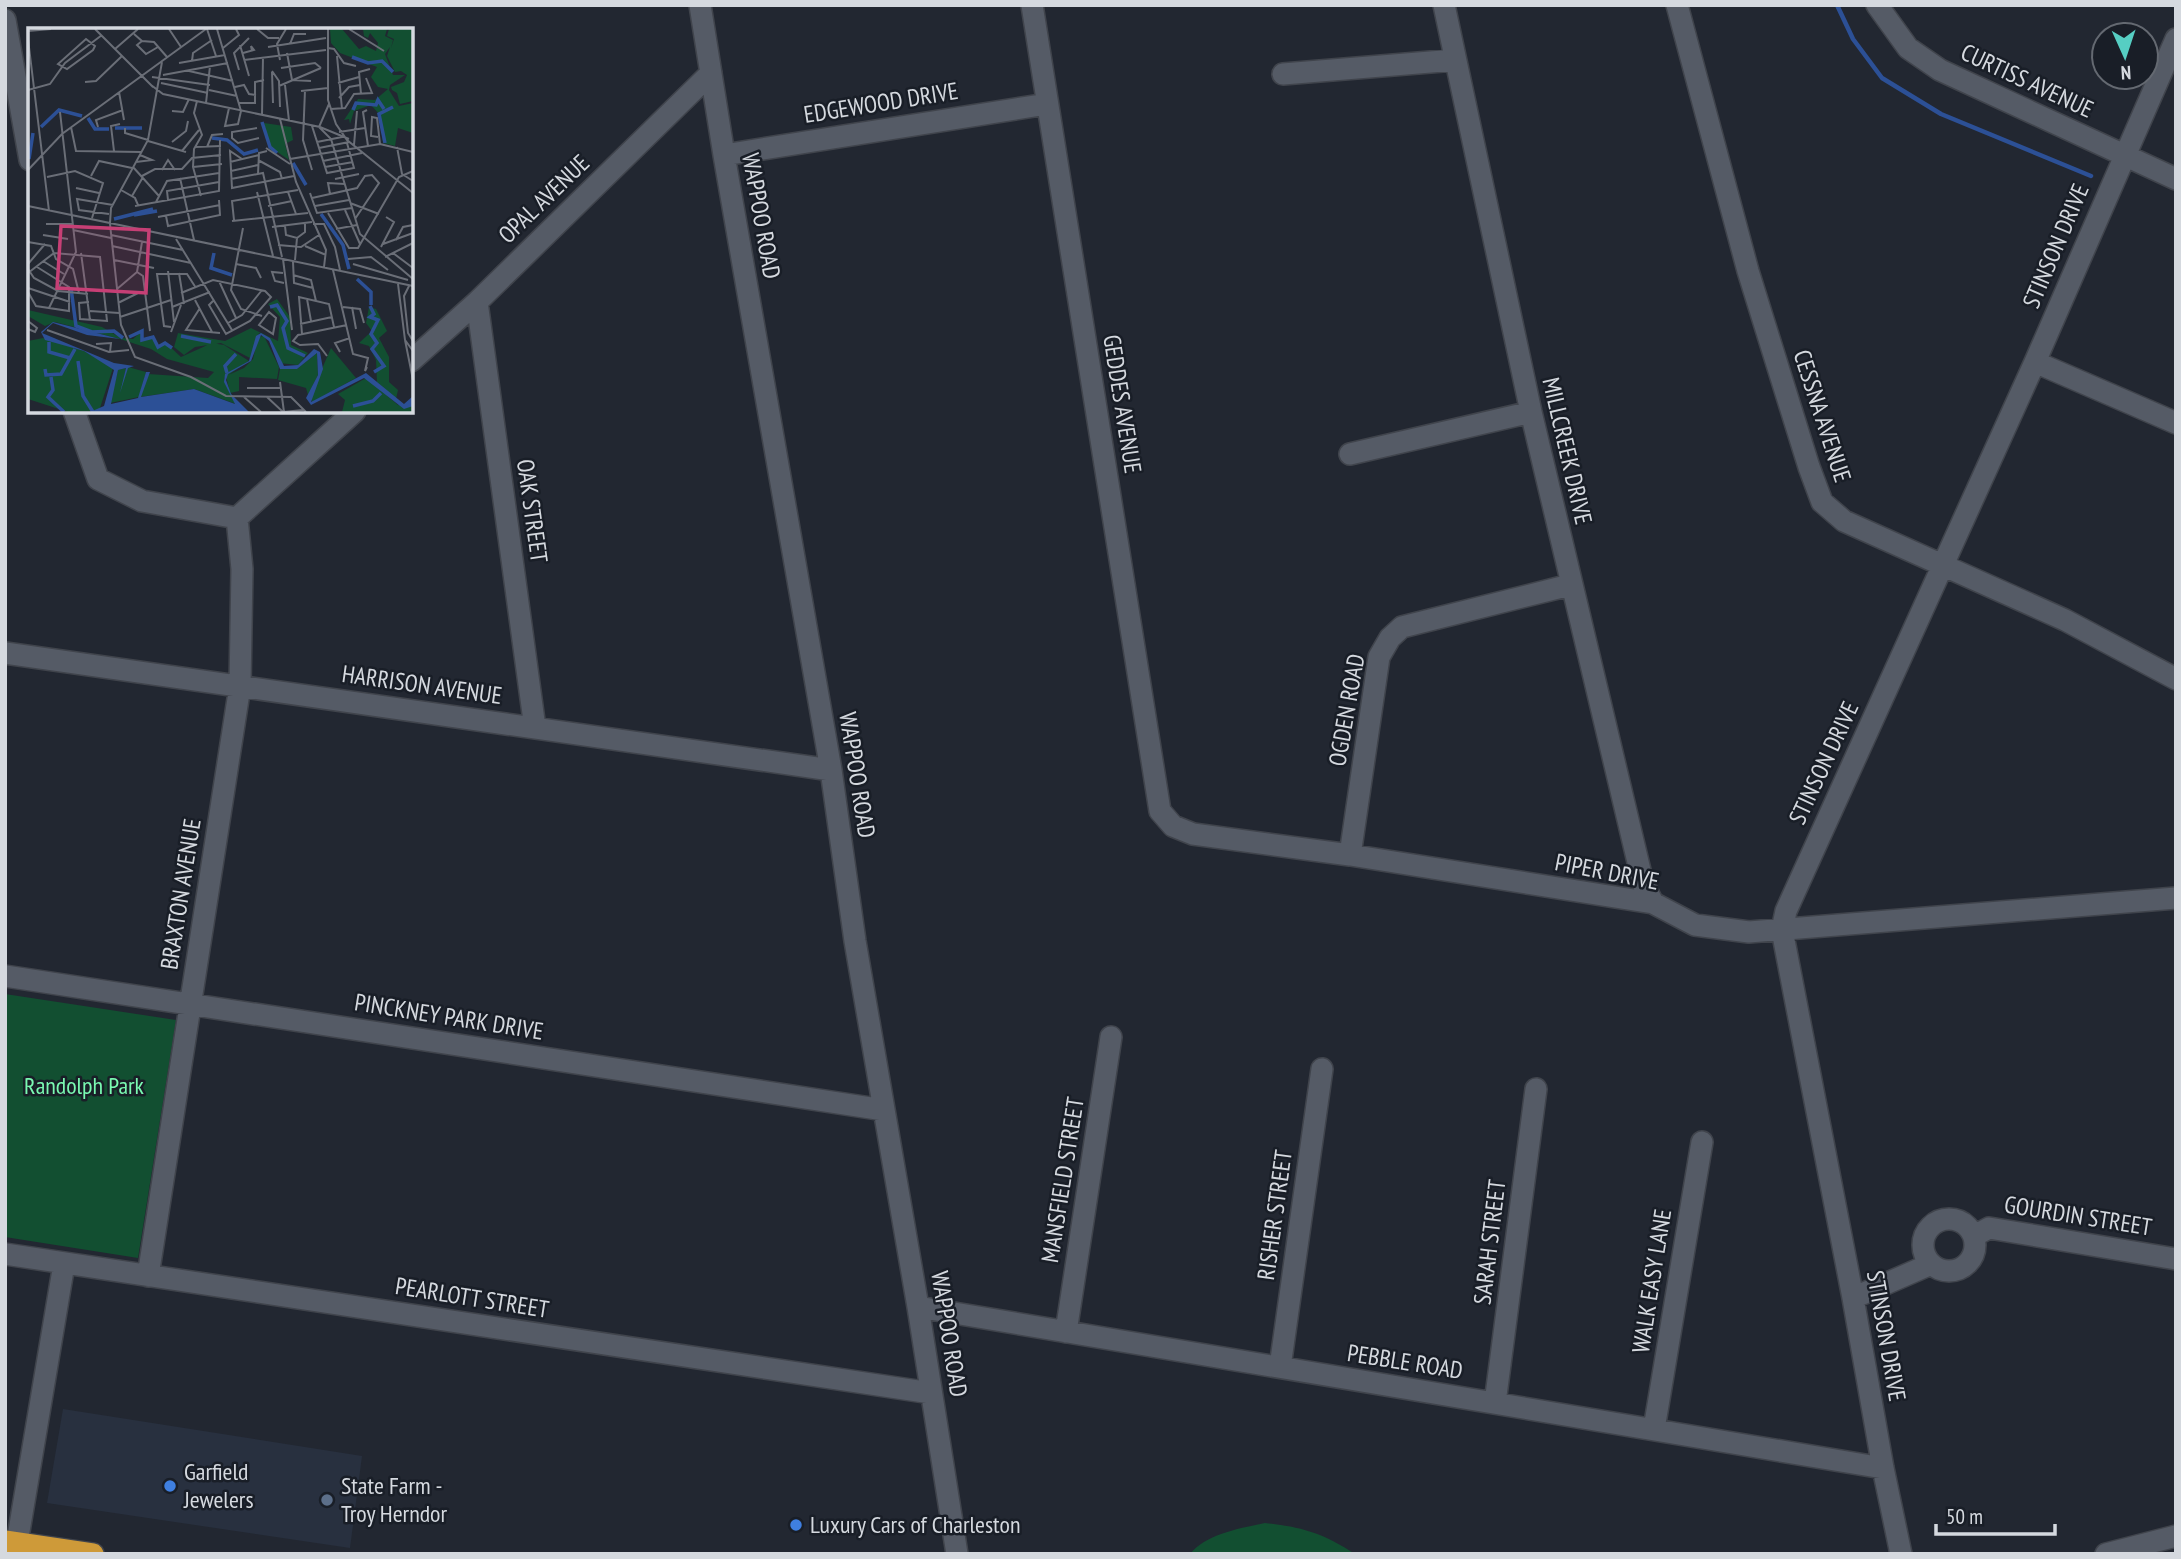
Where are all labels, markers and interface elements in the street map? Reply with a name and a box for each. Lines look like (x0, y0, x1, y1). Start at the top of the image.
north arrow (2090, 21, 2160, 91)
inset map (28, 28, 413, 413)
street label: CURTISS AVENUE (1956, 36, 2098, 125)
text: N (2120, 61, 2132, 85)
street label: EDGEWOOD DRIVE (802, 75, 960, 130)
street label: OPAL AVENUE (491, 147, 596, 250)
street label: WAPPOO ROAD (735, 151, 788, 281)
street label: STINSON DRIVE (2015, 179, 2096, 313)
street label: GEDDES AVENUE (1096, 332, 1149, 475)
street label: CESSNA AVENUE (1787, 346, 1858, 486)
street label: MILLCREEK DRIVE (1536, 374, 1599, 527)
street label: OAK STREET (510, 457, 555, 565)
street label: OGDEN ROAD (1321, 651, 1372, 768)
street label: HARRISON AVENUE (340, 658, 504, 711)
street label: STINSON DRIVE (1782, 696, 1866, 829)
street label: WAPPOO ROAD (832, 710, 883, 840)
street label: BRAXTON AVENUE (153, 816, 208, 972)
street label: PIPER DRIVE (1552, 846, 1662, 897)
street label: PINCKNEY PARK DRIVE (352, 986, 546, 1047)
park label: Randolph Park (24, 1070, 145, 1101)
street label: MANSFIELD STREET (1034, 1095, 1091, 1265)
street label: RISHER STREET (1250, 1148, 1299, 1282)
street label: SARAH STREET (1466, 1177, 1513, 1306)
street label: GOURDIN STREET (2002, 1189, 2154, 1243)
street label: WALK EASY LANE (1625, 1207, 1678, 1355)
street label: STINSON DRIVE (1860, 1268, 1913, 1404)
street label: WAPPOO ROAD (924, 1269, 975, 1399)
street label: PEARLOTT STREET (393, 1270, 551, 1325)
street label: PEBBLE ROAD (1345, 1337, 1465, 1386)
place label: Garfield Jewelers (183, 1456, 254, 1515)
place label: State Farm - Troy Herndor (341, 1470, 447, 1529)
marker: Garfield Jewelers (162, 1478, 178, 1494)
marker: State Farm - Troy Herndor (319, 1492, 335, 1508)
scale bar (1936, 1492, 2055, 1536)
text: 50 m (1946, 1503, 1983, 1530)
place label: Luxury Cars of Charleston (810, 1509, 1020, 1540)
marker: Luxury Cars of Charleston (788, 1517, 804, 1533)

